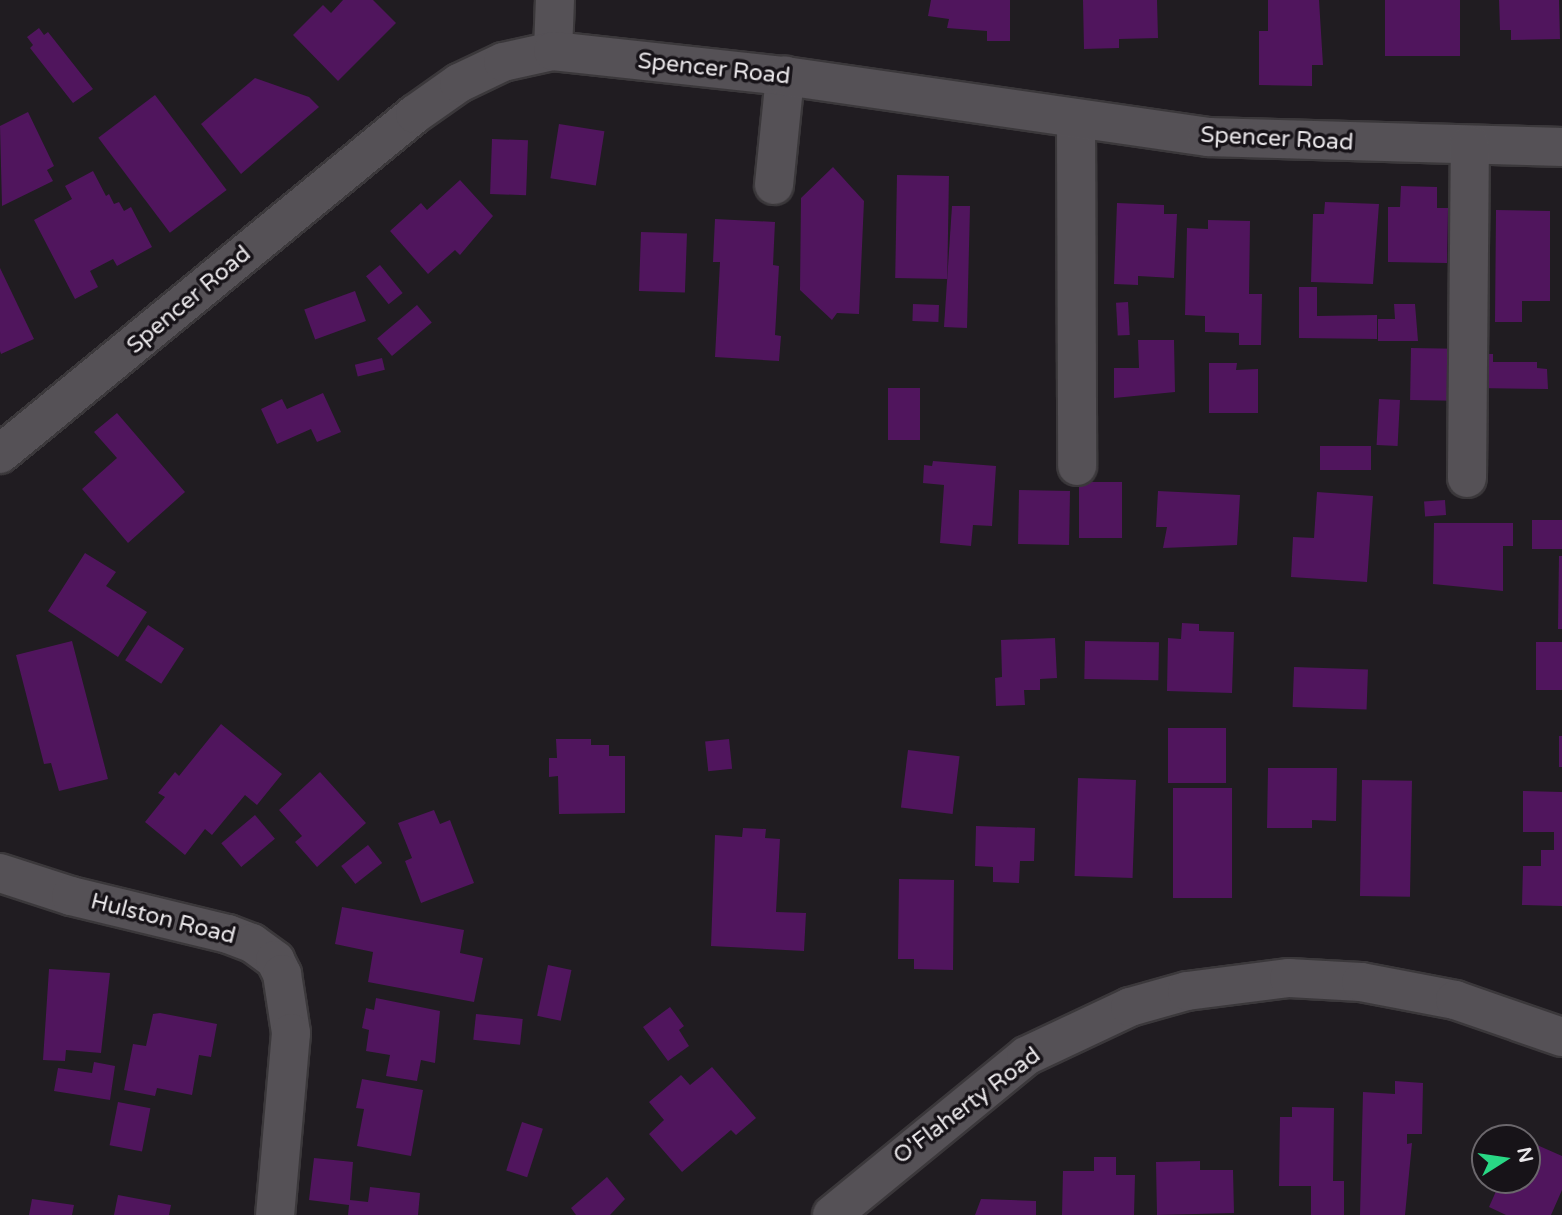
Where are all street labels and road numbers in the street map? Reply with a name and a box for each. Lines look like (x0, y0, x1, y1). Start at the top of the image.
street label: Spencer Road (636, 47, 792, 91)
street label: Spencer Road (1200, 121, 1354, 157)
street label: Spencer Road (121, 240, 257, 360)
street label: Hulston Road (88, 888, 238, 950)
street label: O'Flaherty Road (888, 1042, 1046, 1170)

